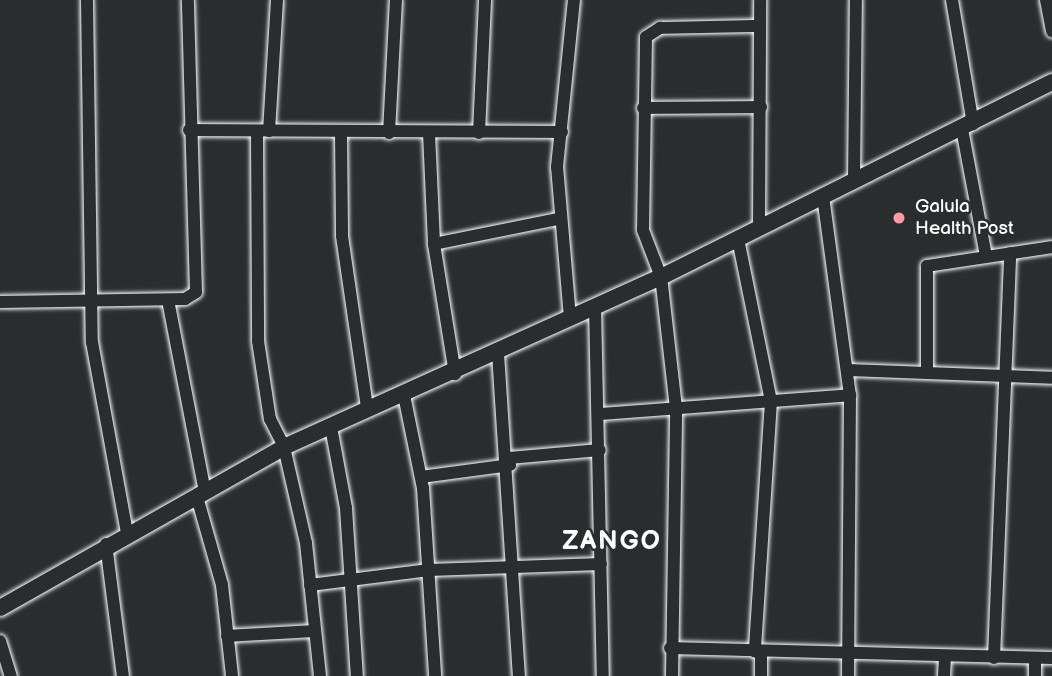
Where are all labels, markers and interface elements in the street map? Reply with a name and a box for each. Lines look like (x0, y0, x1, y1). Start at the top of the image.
place label: Galula Health Post (915, 196, 1014, 240)
marker: Galula Health Post (889, 208, 909, 228)
district label: ZANGO (563, 526, 661, 558)

